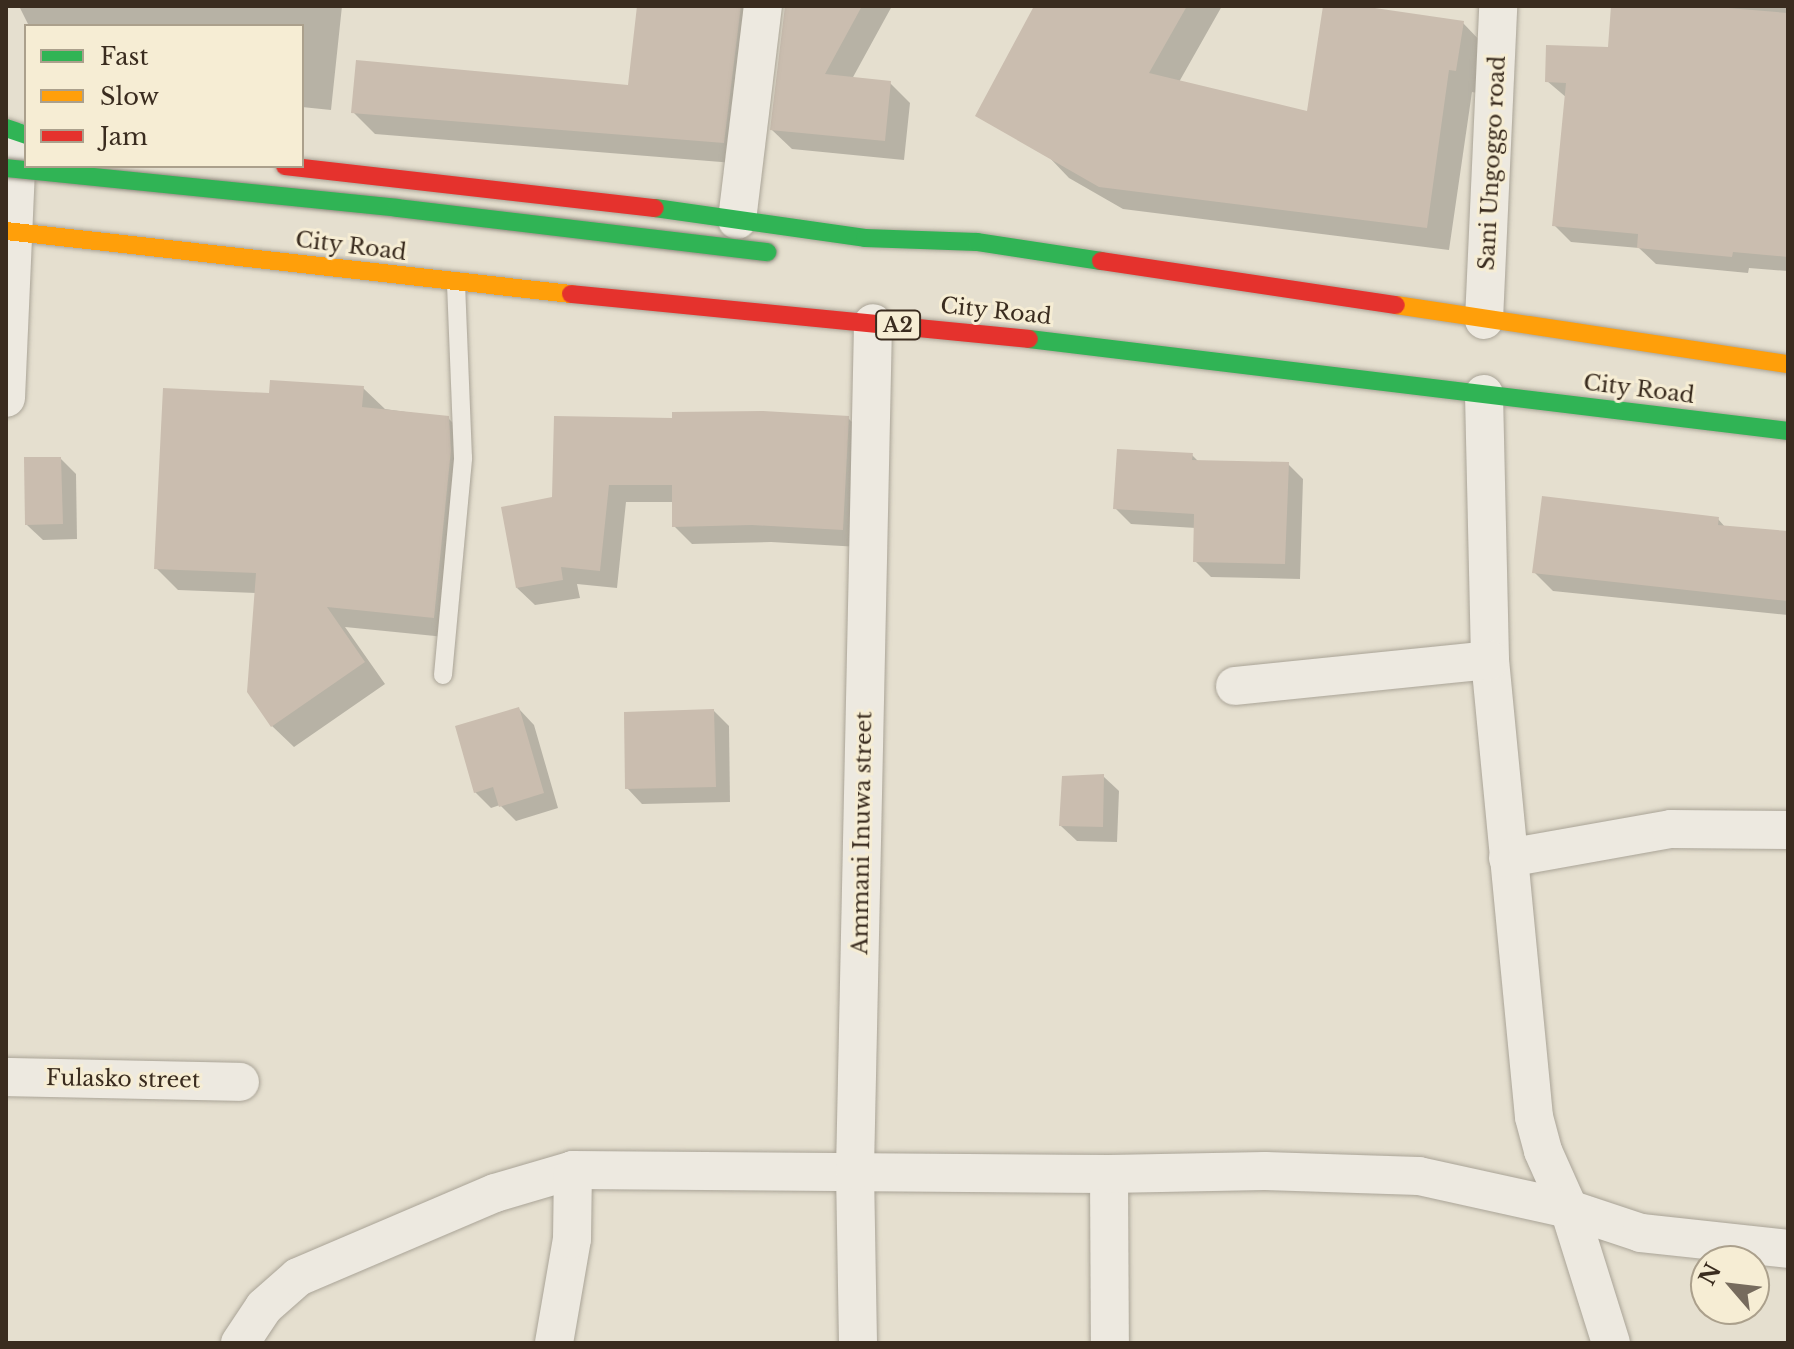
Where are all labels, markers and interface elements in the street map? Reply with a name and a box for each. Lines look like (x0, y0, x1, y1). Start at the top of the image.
legend (24, 24, 304, 168)
text: Fast (100, 42, 148, 71)
street label: Sani Ungoggo road (1473, 55, 1511, 271)
text: Slow (100, 82, 159, 111)
text: Jam (100, 122, 148, 151)
street label: City Road (294, 226, 408, 266)
street label: City Road (939, 292, 1053, 330)
road number: A2 (874, 309, 922, 341)
street label: City Road (1582, 369, 1696, 409)
street label: Ammani Inuwa street (847, 711, 877, 955)
street label: Fulasko street (46, 1064, 200, 1094)
north arrow (1690, 1245, 1770, 1325)
text: N (1693, 1259, 1727, 1290)

